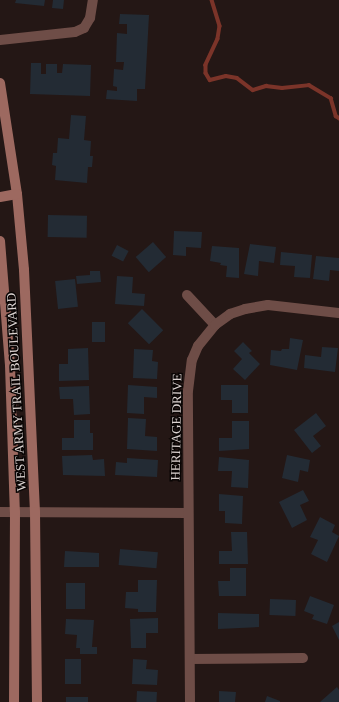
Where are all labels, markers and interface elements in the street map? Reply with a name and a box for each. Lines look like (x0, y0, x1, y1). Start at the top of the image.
street label: WEST ARMY TRAIL BOULEVARD (4, 291, 30, 493)
street label: HERITAGE DRIVE (168, 373, 186, 481)

